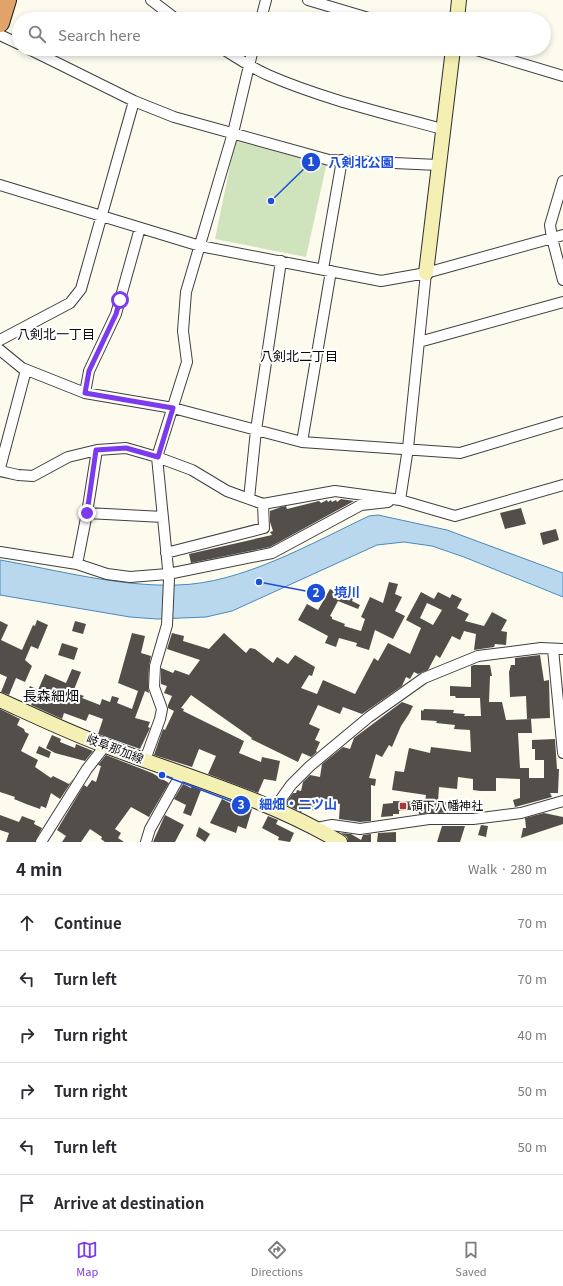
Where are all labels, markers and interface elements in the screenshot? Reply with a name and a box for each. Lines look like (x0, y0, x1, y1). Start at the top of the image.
search box (12, 12, 551, 56)
icon: search (26, 23, 48, 45)
text: Search here (58, 24, 140, 45)
callout: 八剣北公園 (301, 150, 402, 175)
text: 1 (307, 152, 315, 169)
text: 八剣北公園 (328, 152, 394, 171)
route start (111, 291, 129, 309)
district label: 八剣北一丁目 (17, 324, 95, 343)
district label: 八剣北二丁目 (260, 346, 338, 365)
route end (78, 504, 96, 522)
callout: 境川 (306, 580, 368, 605)
text: 境川 (334, 582, 360, 601)
text: 2 (312, 583, 320, 600)
district label: 長森細畑 (23, 685, 79, 705)
street label: 岐阜那加線 (84, 729, 147, 766)
callout: 細畑・二ツ山 (231, 792, 345, 817)
text: 細畑・二ツ山 (259, 794, 337, 813)
text: 3 (237, 795, 245, 812)
place label: 領下八幡神社 (411, 796, 483, 813)
marker: 領下八幡神社 (398, 801, 408, 811)
text: 4 min (16, 856, 62, 881)
text: Walk · 280 m (468, 859, 547, 878)
icon: ahead (16, 912, 38, 934)
text: Continue (54, 912, 122, 933)
text: 70 m (518, 913, 547, 932)
icon: left (16, 968, 38, 990)
text: Turn left (54, 968, 117, 989)
text: 70 m (518, 969, 547, 988)
icon: right (16, 1024, 38, 1046)
text: Turn right (54, 1024, 128, 1045)
text: 40 m (518, 1025, 547, 1044)
icon: right (16, 1080, 38, 1102)
text: Turn right (54, 1080, 128, 1101)
text: 50 m (518, 1081, 547, 1100)
icon: left (16, 1136, 38, 1158)
text: Turn left (54, 1136, 117, 1157)
text: 50 m (518, 1137, 547, 1156)
icon: arrive (16, 1192, 38, 1214)
text: Arrive at destination (54, 1192, 204, 1213)
tab: Map (76, 1239, 98, 1279)
tab: Directions (251, 1239, 303, 1279)
tab: Saved (455, 1239, 487, 1279)

